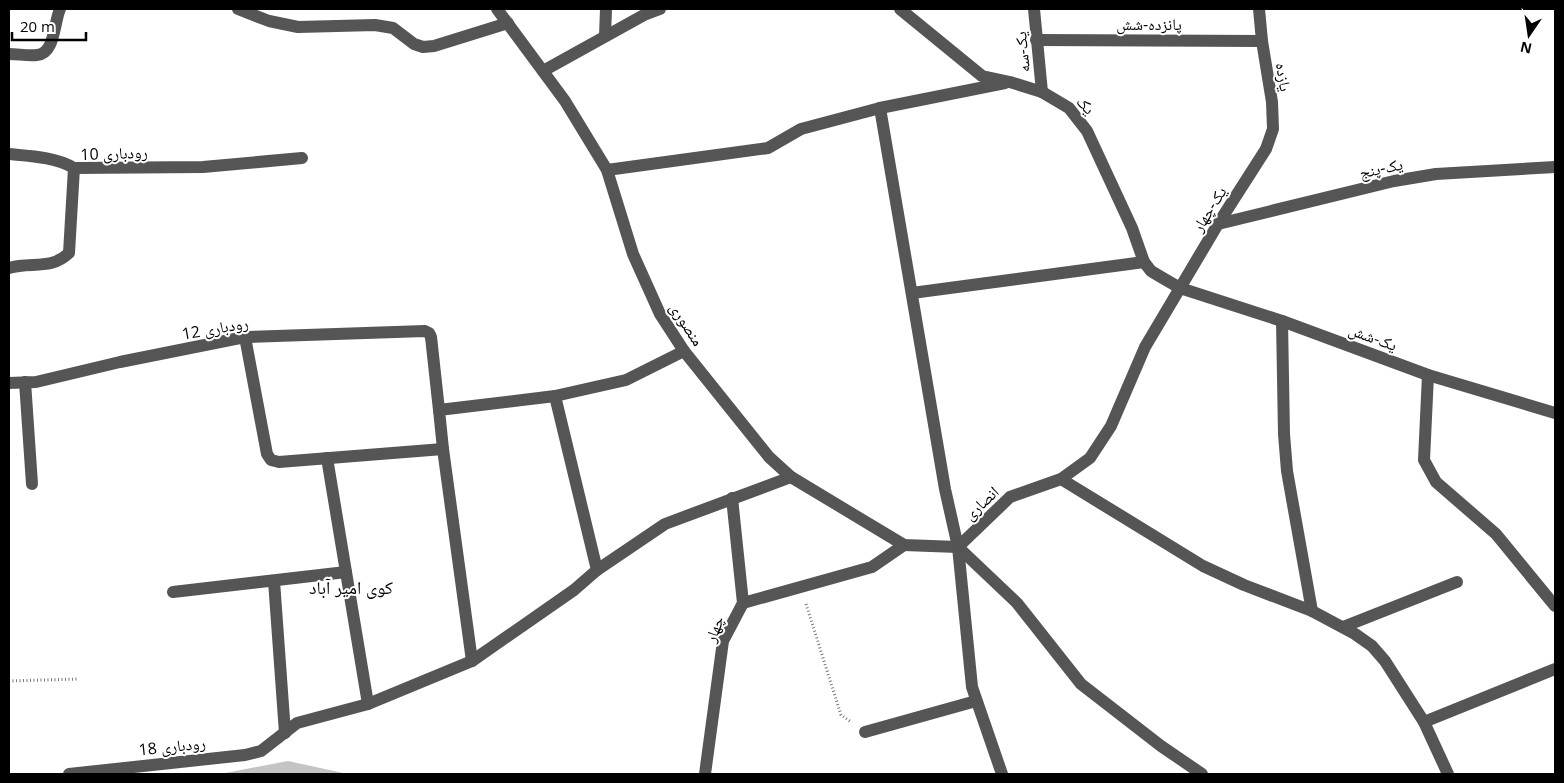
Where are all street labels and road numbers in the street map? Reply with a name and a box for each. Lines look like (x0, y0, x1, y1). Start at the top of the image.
street label: پانزده-شش (1116, 13, 1182, 35)
street label: یک-سه (1009, 31, 1035, 73)
street label: یازده (1271, 61, 1297, 93)
street label: یک (1072, 91, 1100, 119)
street label: رودباری 10 (80, 141, 148, 165)
street label: یک-پنج (1357, 153, 1405, 183)
street label: یک-چهار (1186, 182, 1231, 237)
street label: منصوری (665, 298, 709, 350)
street label: رودباری 12 (180, 311, 250, 345)
street label: یک-شش (1346, 318, 1400, 356)
street label: انصاری (959, 481, 1003, 525)
street label: چهار (699, 613, 729, 646)
street label: رودباری 18 (137, 732, 207, 760)

